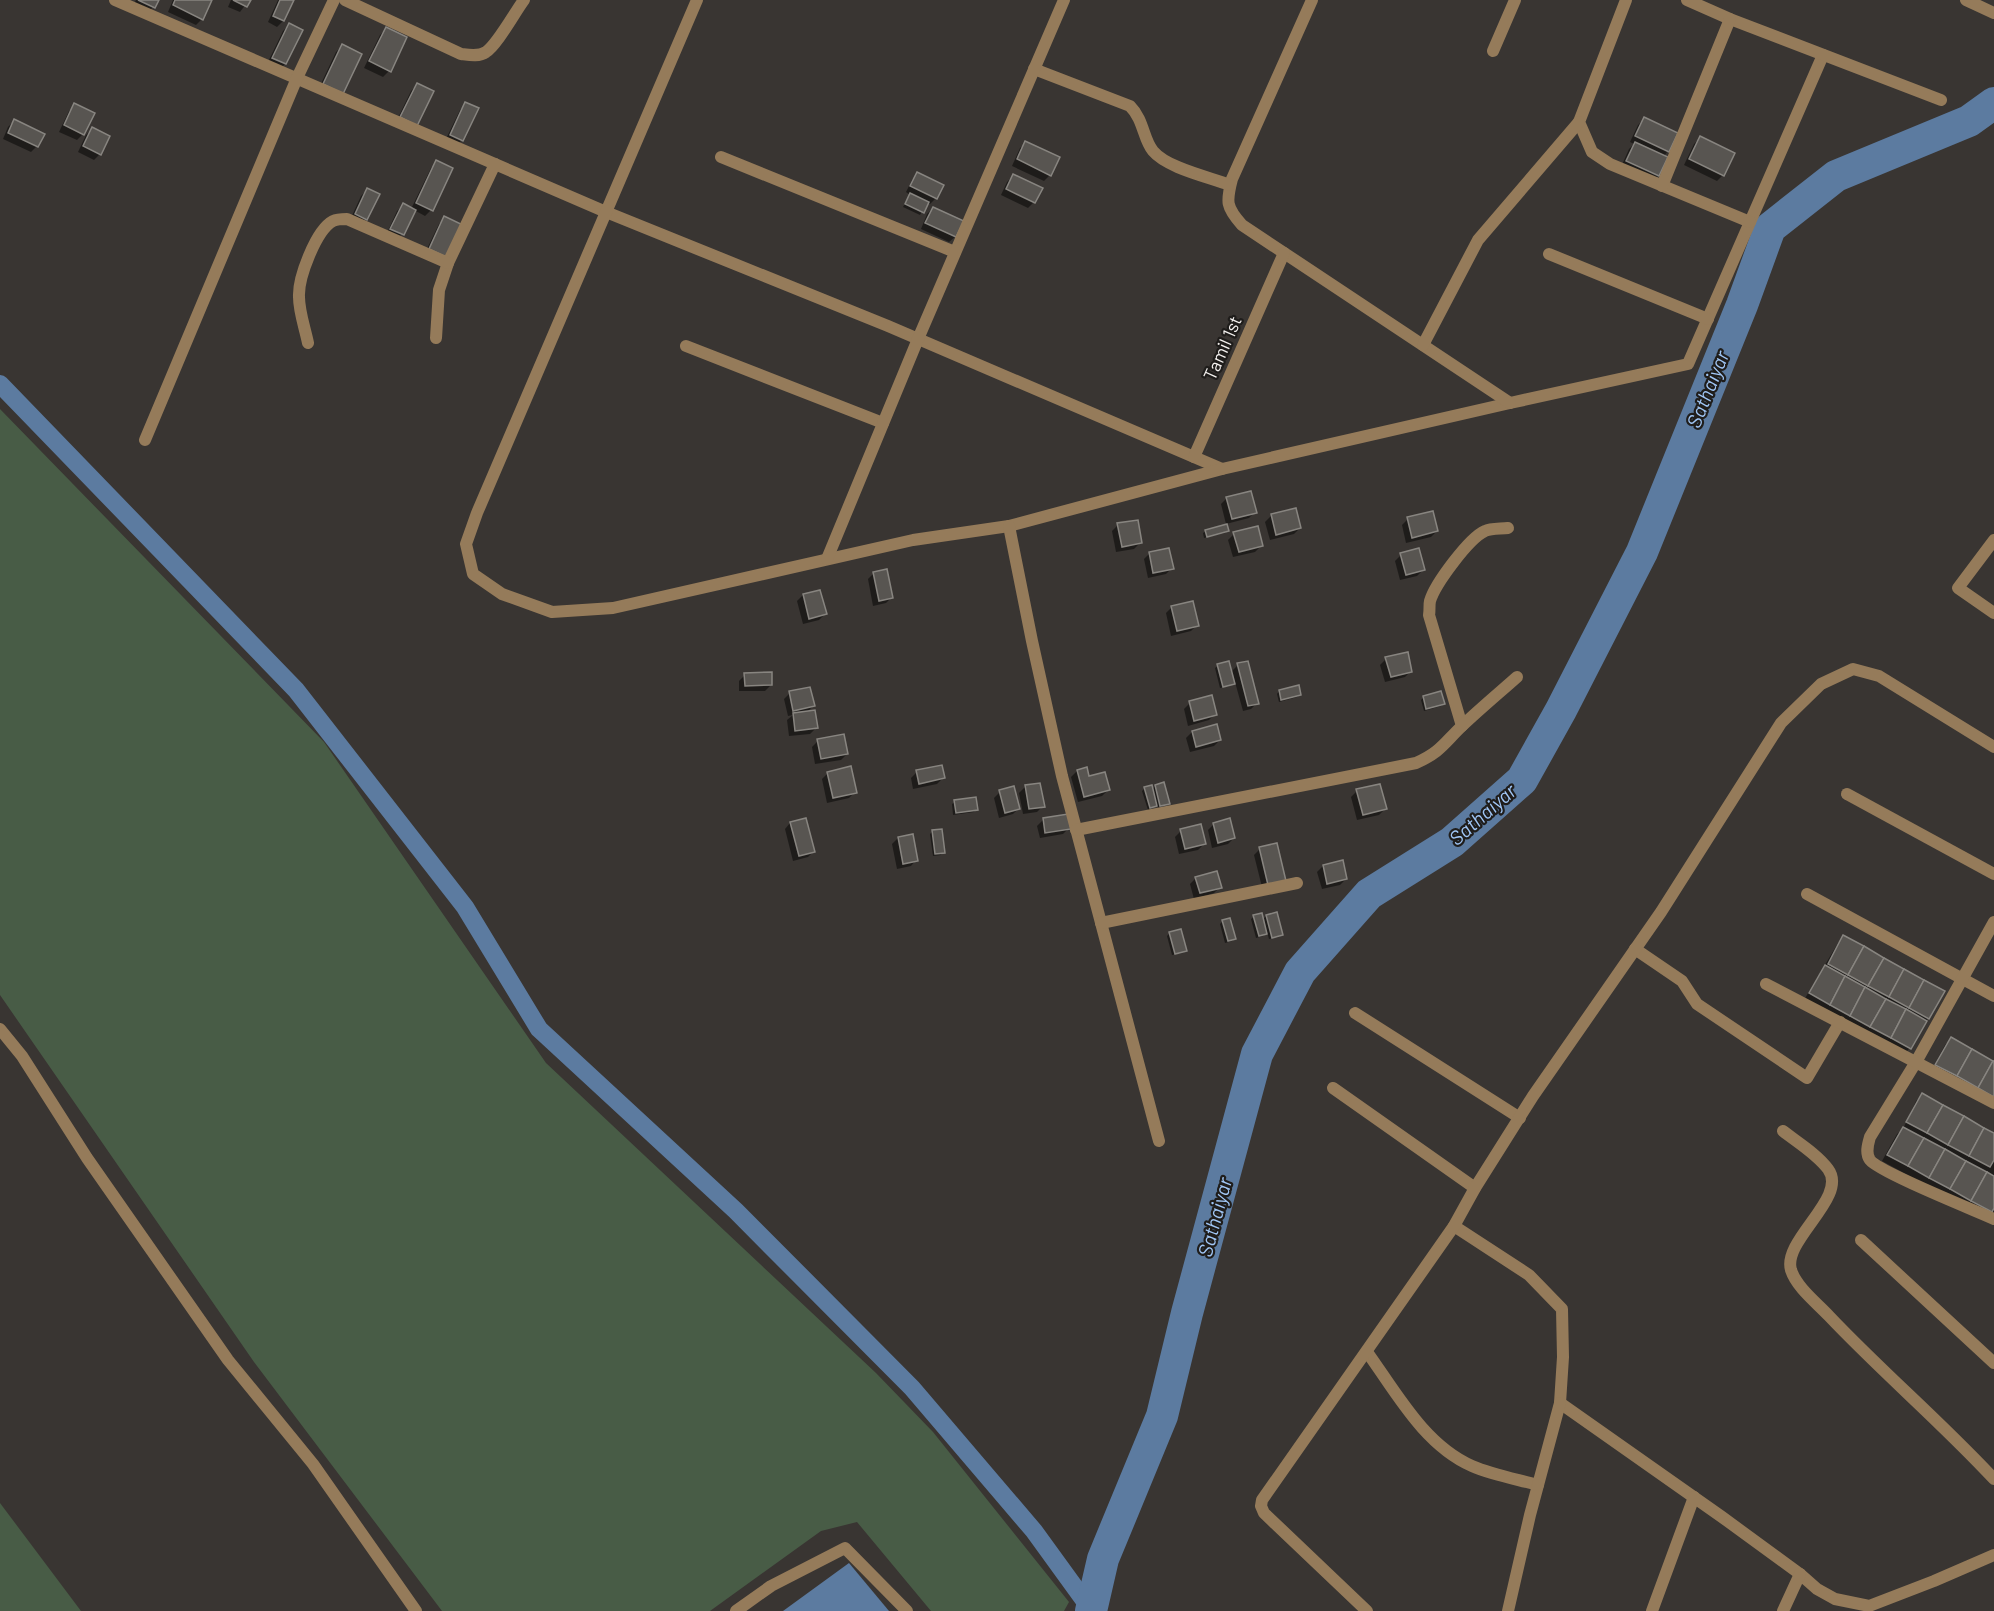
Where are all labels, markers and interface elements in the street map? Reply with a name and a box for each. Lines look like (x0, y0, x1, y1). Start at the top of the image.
street label: Tamil 1st (1198, 313, 1246, 383)
water label: Sathaiyar (1681, 346, 1734, 431)
water label: Sathaiyar (1444, 778, 1521, 850)
water label: Sathaiyar (1192, 1174, 1236, 1259)

